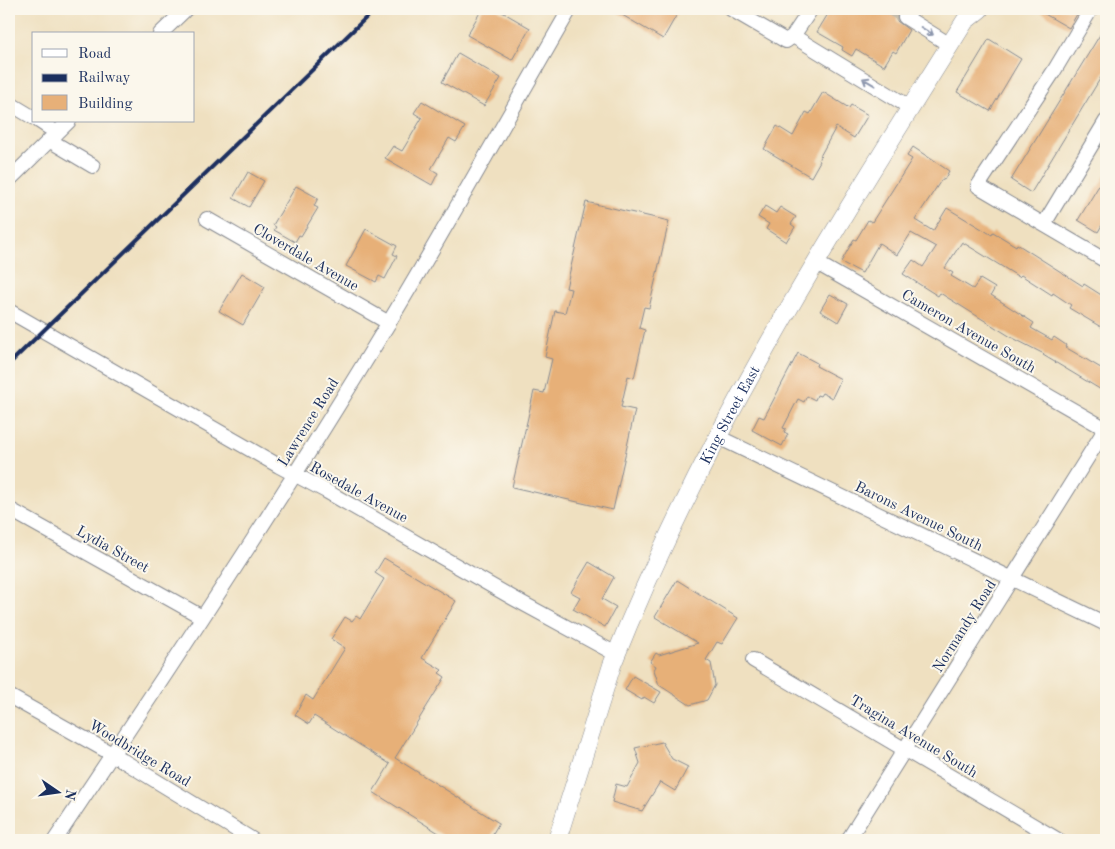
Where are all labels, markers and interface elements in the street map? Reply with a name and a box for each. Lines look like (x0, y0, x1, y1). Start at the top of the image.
one-way arrow (920, 27, 934, 37)
legend (32, 32, 195, 122)
text: Road (78, 47, 112, 62)
text: Railway (78, 71, 131, 86)
one-way arrow (863, 77, 877, 87)
text: Building (78, 97, 133, 112)
street label: Cloverdale Avenue (250, 222, 361, 295)
street label: Cameron Avenue South (899, 288, 1038, 377)
street label: King Street East (699, 364, 764, 467)
street label: Lawrence Road (276, 376, 342, 470)
street label: Rosedale Avenue (307, 460, 410, 526)
street label: Barons Avenue South (852, 480, 985, 555)
street label: Lydia Street (73, 524, 151, 576)
street label: Normandy Road (931, 578, 1000, 676)
street label: Tragina Avenue South (847, 693, 980, 781)
street label: Woodbridge Road (86, 718, 193, 791)
north arrow (32, 766, 82, 816)
text: N (62, 788, 78, 802)

